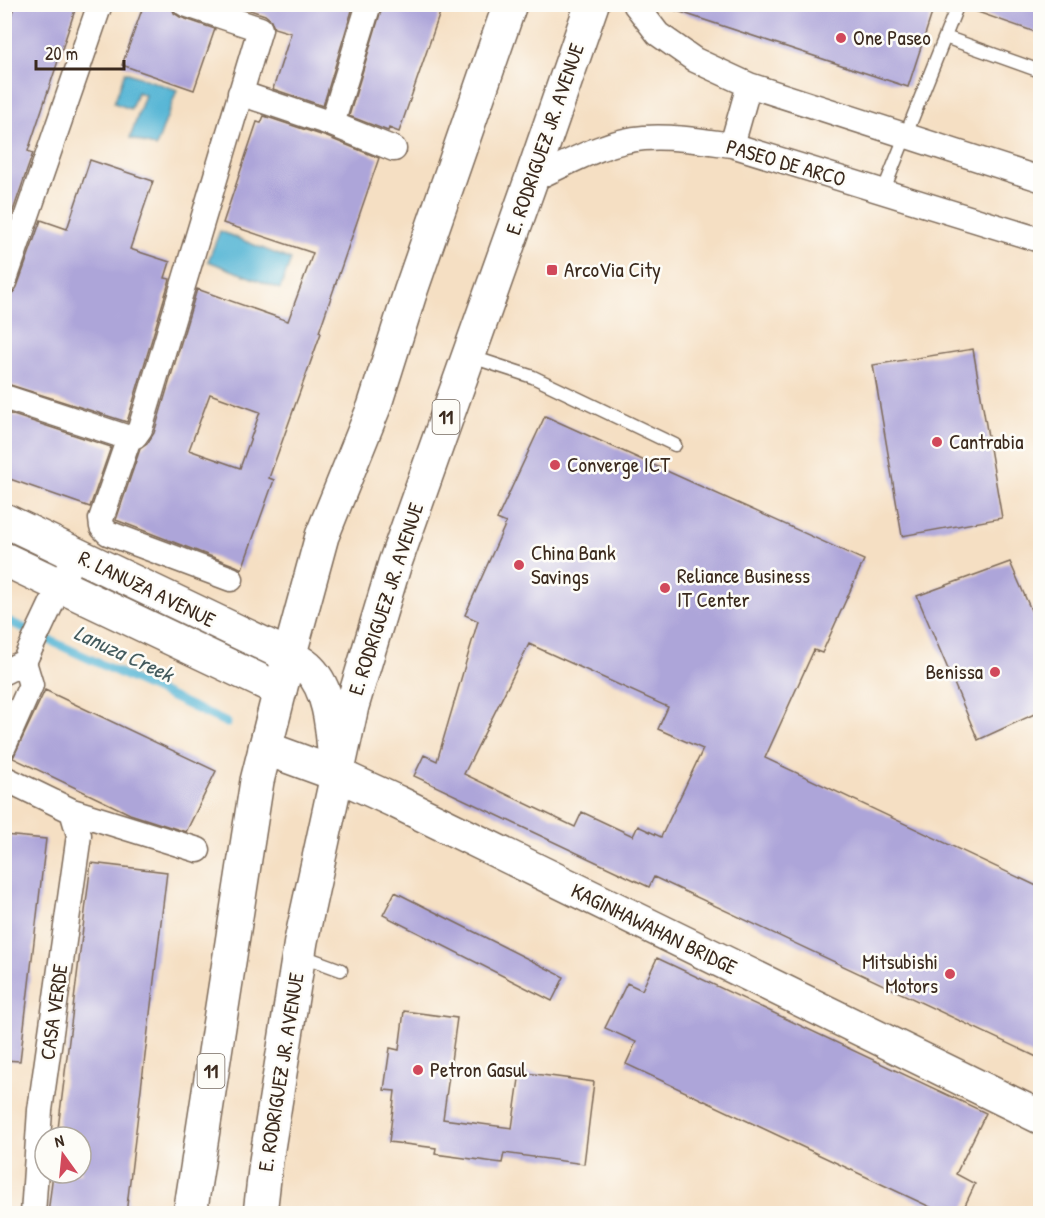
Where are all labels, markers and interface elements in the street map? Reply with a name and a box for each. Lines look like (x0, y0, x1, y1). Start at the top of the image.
place label: One Paseo (853, 23, 931, 52)
marker: One Paseo (834, 31, 848, 45)
scale bar (36, 33, 124, 71)
street label: E. RODRIGUEZ JR. AVENUE (498, 39, 591, 238)
text: 20 m (45, 41, 78, 66)
street label: PASEO DE ARCO (723, 132, 849, 193)
place label: ArcoVia City (564, 255, 661, 284)
marker: ArcoVia City (545, 263, 559, 277)
road number: 11 (432, 400, 460, 434)
place label: Cantrabia (949, 427, 1023, 456)
marker: Cantrabia (930, 435, 944, 449)
place label: Converge ICT (567, 450, 671, 479)
marker: Converge ICT (548, 458, 562, 472)
street label: E. RODRIGUEZ JR. AVENUE (341, 499, 430, 699)
place label: China Bank Savings (531, 538, 616, 591)
street label: R. LANUZA AVENUE (74, 543, 220, 634)
marker: China Bank Savings (512, 558, 526, 572)
place label: Reliance Business IT Center (677, 561, 810, 614)
marker: Reliance Business IT Center (658, 581, 672, 595)
water label: Lanuza Creek (70, 617, 180, 690)
place label: Benissa (925, 657, 983, 686)
marker: Benissa (988, 665, 1002, 679)
street label: KAGINHAWAHAN BRIDGE (566, 876, 742, 981)
place label: Mitsubishi Motors (862, 947, 938, 1000)
street label: CASA VERDE (32, 962, 75, 1062)
marker: Mitsubishi Motors (943, 967, 957, 981)
street label: E. RODRIGUEZ JR. AVENUE (250, 971, 311, 1173)
road number: 11 (198, 1054, 224, 1088)
place label: Petron Gasul (430, 1055, 527, 1084)
marker: Petron Gasul (411, 1063, 425, 1077)
north arrow (33, 1125, 93, 1185)
text: N (52, 1129, 67, 1152)

